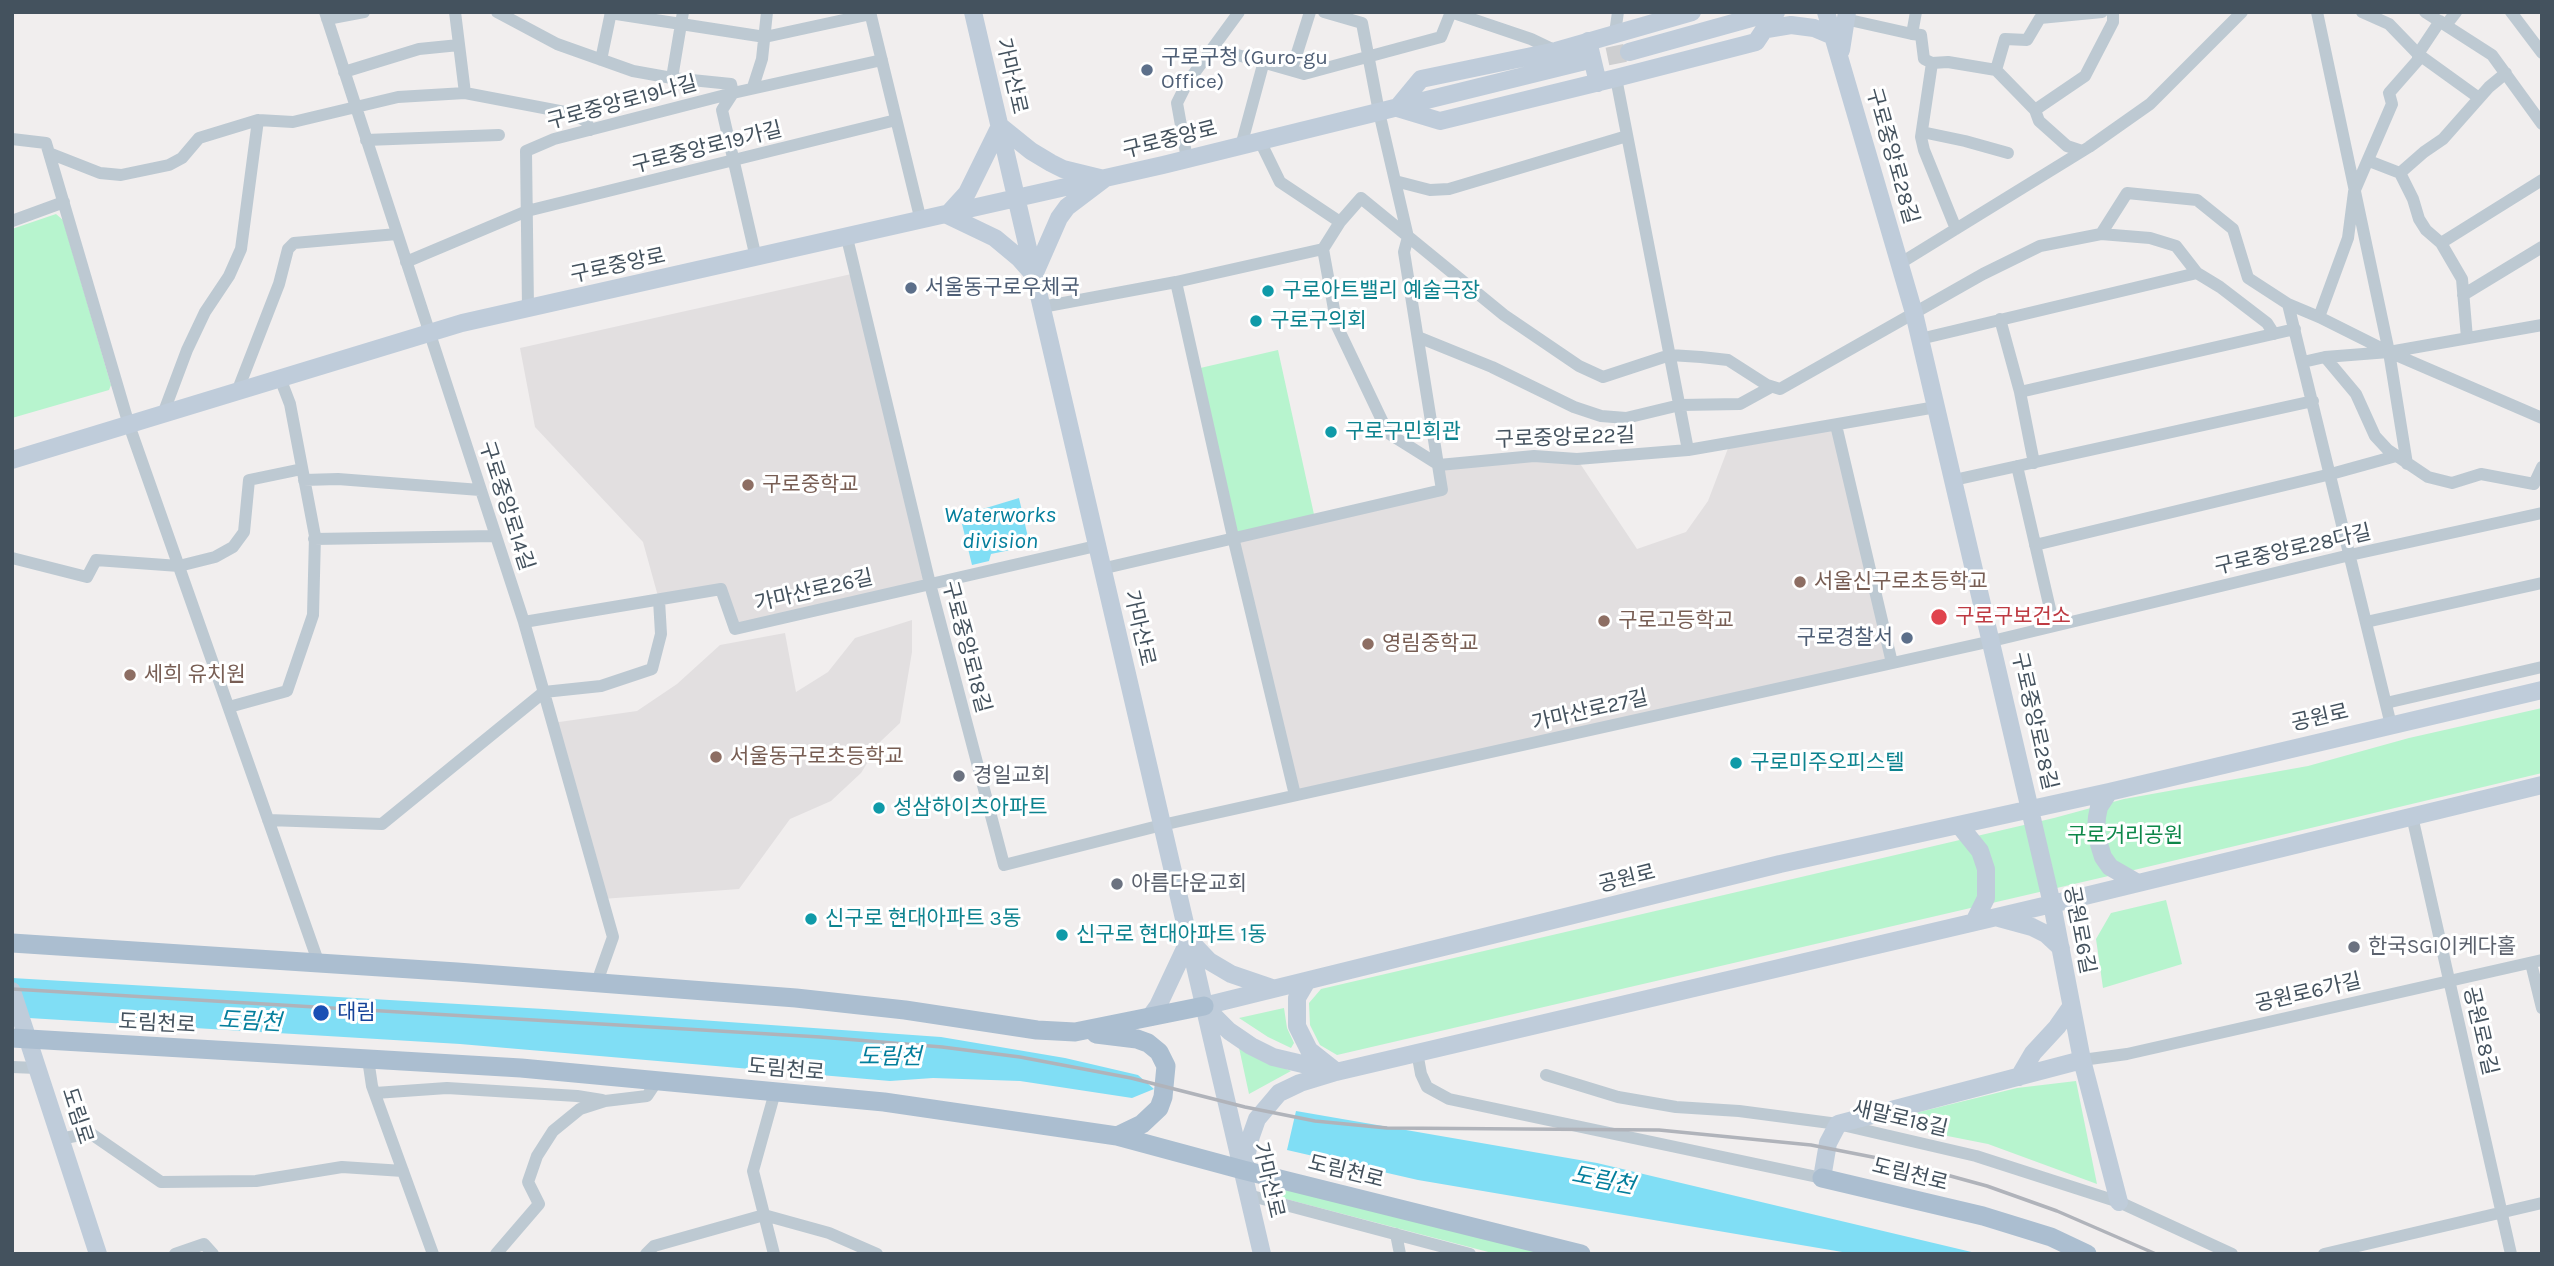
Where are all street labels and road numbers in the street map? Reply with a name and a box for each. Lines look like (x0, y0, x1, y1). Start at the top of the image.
street label: 가마산로 (990, 36, 1032, 116)
street label: 구로중앙로19나길 (544, 71, 700, 135)
street label: 구로중앙로28길 (1860, 85, 1924, 227)
street label: 구로중앙로 (1120, 116, 1220, 164)
street label: 구로중앙로19가길 (629, 117, 785, 179)
street label: 구로중앙로 (568, 244, 668, 288)
street label: 구로중앙로22길 (1494, 423, 1636, 453)
street label: 구로중앙로14길 (473, 438, 539, 574)
street label: 구로중앙로28다길 (2212, 520, 2374, 580)
street label: 가마산로26길 (752, 565, 876, 617)
street label: 구로중앙로18길 (936, 578, 996, 716)
street label: 가마산로 (1118, 588, 1160, 668)
street label: 구로중앙로28길 (2006, 649, 2062, 793)
street label: 가마산로27길 (1529, 685, 1651, 737)
street label: 공원로 (2289, 699, 2351, 737)
street label: 공원로 (1596, 860, 1658, 898)
street label: 공원로6길 (2058, 884, 2100, 976)
street label: 공원로6가길 (2252, 969, 2364, 1017)
street label: 공원로8길 (2458, 984, 2502, 1078)
street label: 도림천로 (118, 1009, 196, 1039)
street label: 도림천로 (746, 1054, 826, 1086)
street label: 도림로 (56, 1085, 98, 1147)
street label: 새말로18길 (1850, 1096, 1950, 1142)
street label: 가마산로 (1247, 1140, 1289, 1220)
street label: 도림천로 (1305, 1150, 1387, 1194)
street label: 도림천로 (1869, 1153, 1951, 1197)

